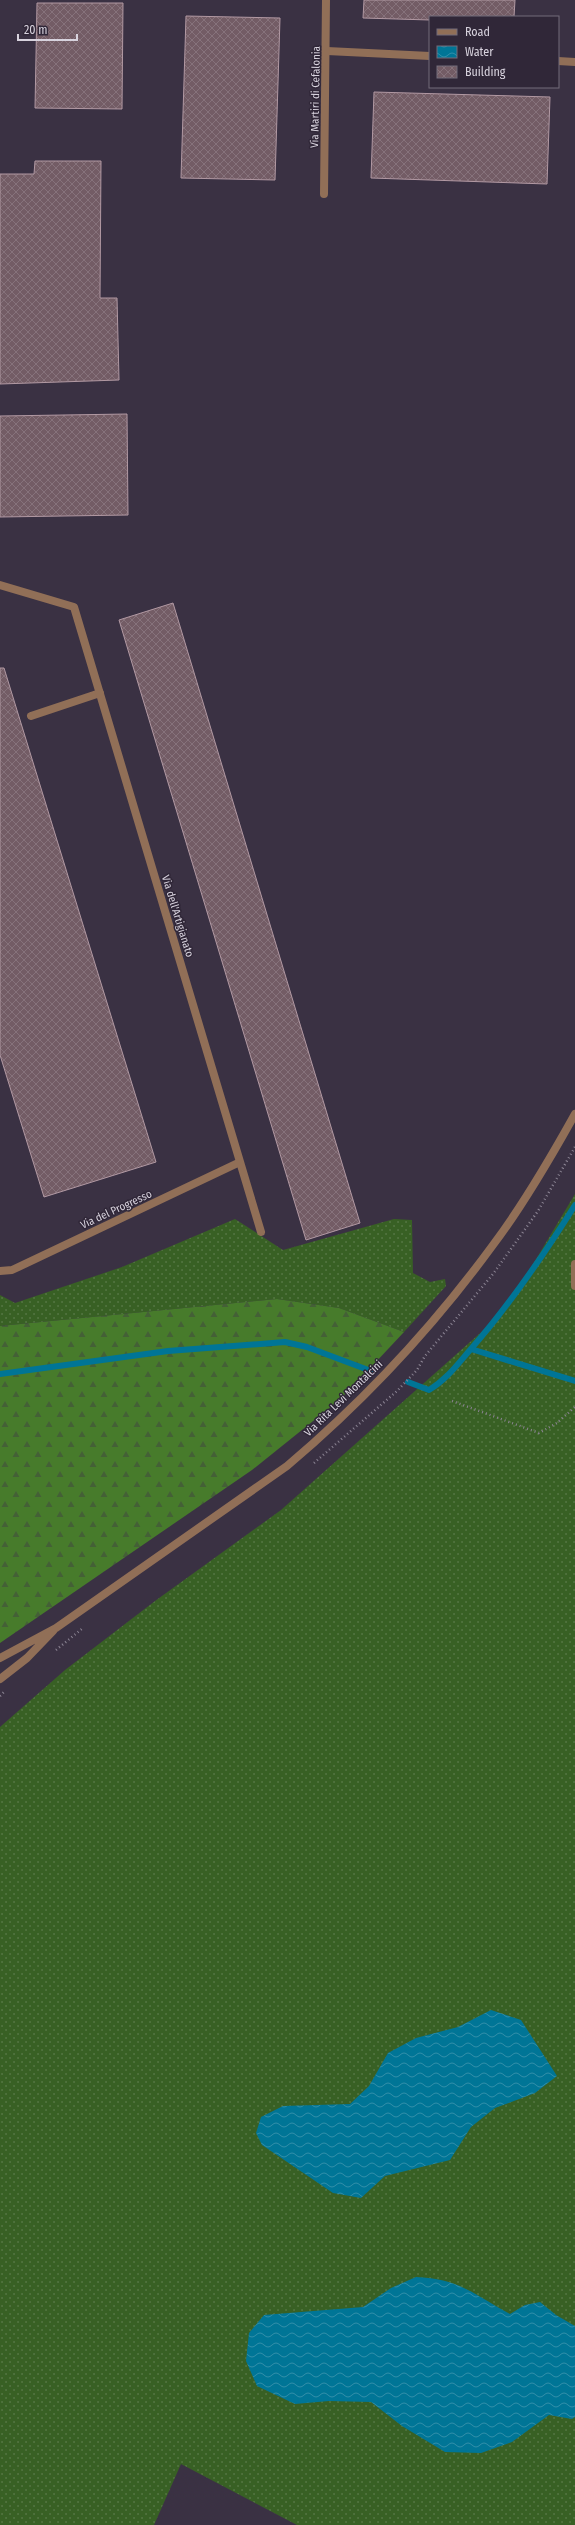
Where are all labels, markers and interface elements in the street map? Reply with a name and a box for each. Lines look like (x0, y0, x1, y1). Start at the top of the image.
scale bar (18, 16, 77, 42)
legend (429, 16, 559, 88)
text: 20 m (24, 23, 48, 37)
text: Road (465, 25, 490, 39)
text: Water (465, 45, 494, 59)
street label: Via Martiri di Cefalonia (308, 46, 323, 148)
text: Building (465, 65, 506, 79)
street label: Via dell'Artigianato (159, 874, 196, 959)
street label: Via del Progresso (78, 1187, 154, 1232)
street label: Via Rita Levi Montalcini (301, 1357, 385, 1439)

